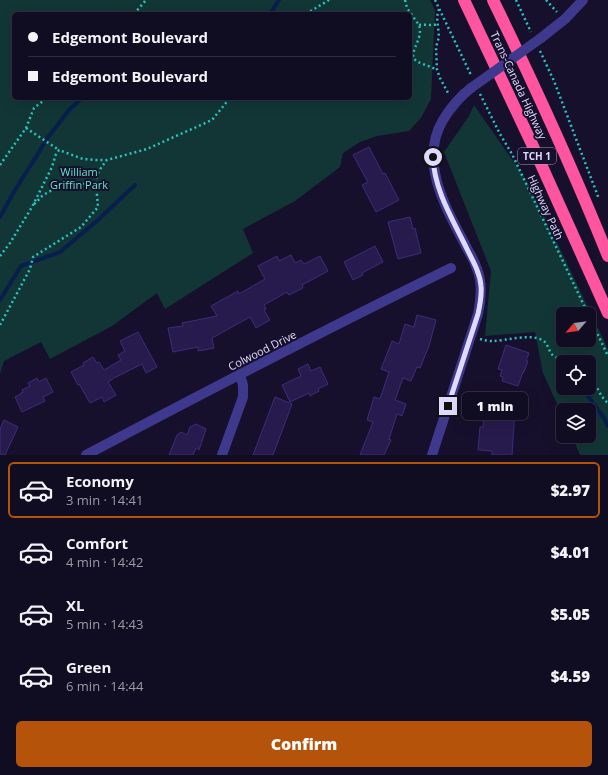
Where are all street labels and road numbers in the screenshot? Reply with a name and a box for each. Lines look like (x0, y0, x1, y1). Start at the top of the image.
street label: Trans-Canada Highway (487, 29, 551, 142)
road number: TCH 1 (518, 148, 556, 164)
street label: Highway Path (524, 172, 568, 242)
street label: Colwood Drive (225, 326, 299, 374)

